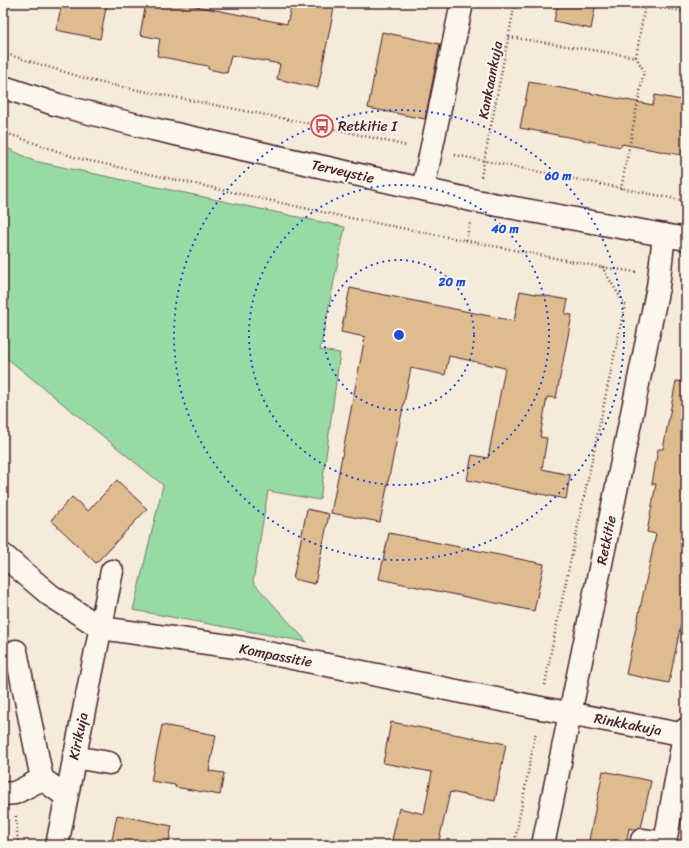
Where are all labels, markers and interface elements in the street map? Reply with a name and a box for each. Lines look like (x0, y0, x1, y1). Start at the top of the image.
street label: Kankaankuja (471, 38, 510, 121)
bus stop icon: Retkitie I (309, 113, 335, 139)
place label: Retkitie I (338, 114, 398, 139)
street label: Terveystie (309, 152, 377, 191)
text: 60 m (544, 165, 572, 187)
text: 40 m (490, 218, 519, 240)
text: 20 m (438, 271, 466, 293)
centre of rings (392, 328, 406, 342)
street label: Retkitie (589, 513, 624, 567)
street label: Kompassitie (237, 636, 315, 675)
street label: Rinkkakuja (592, 706, 664, 743)
street label: Kirikuja (61, 710, 96, 762)

